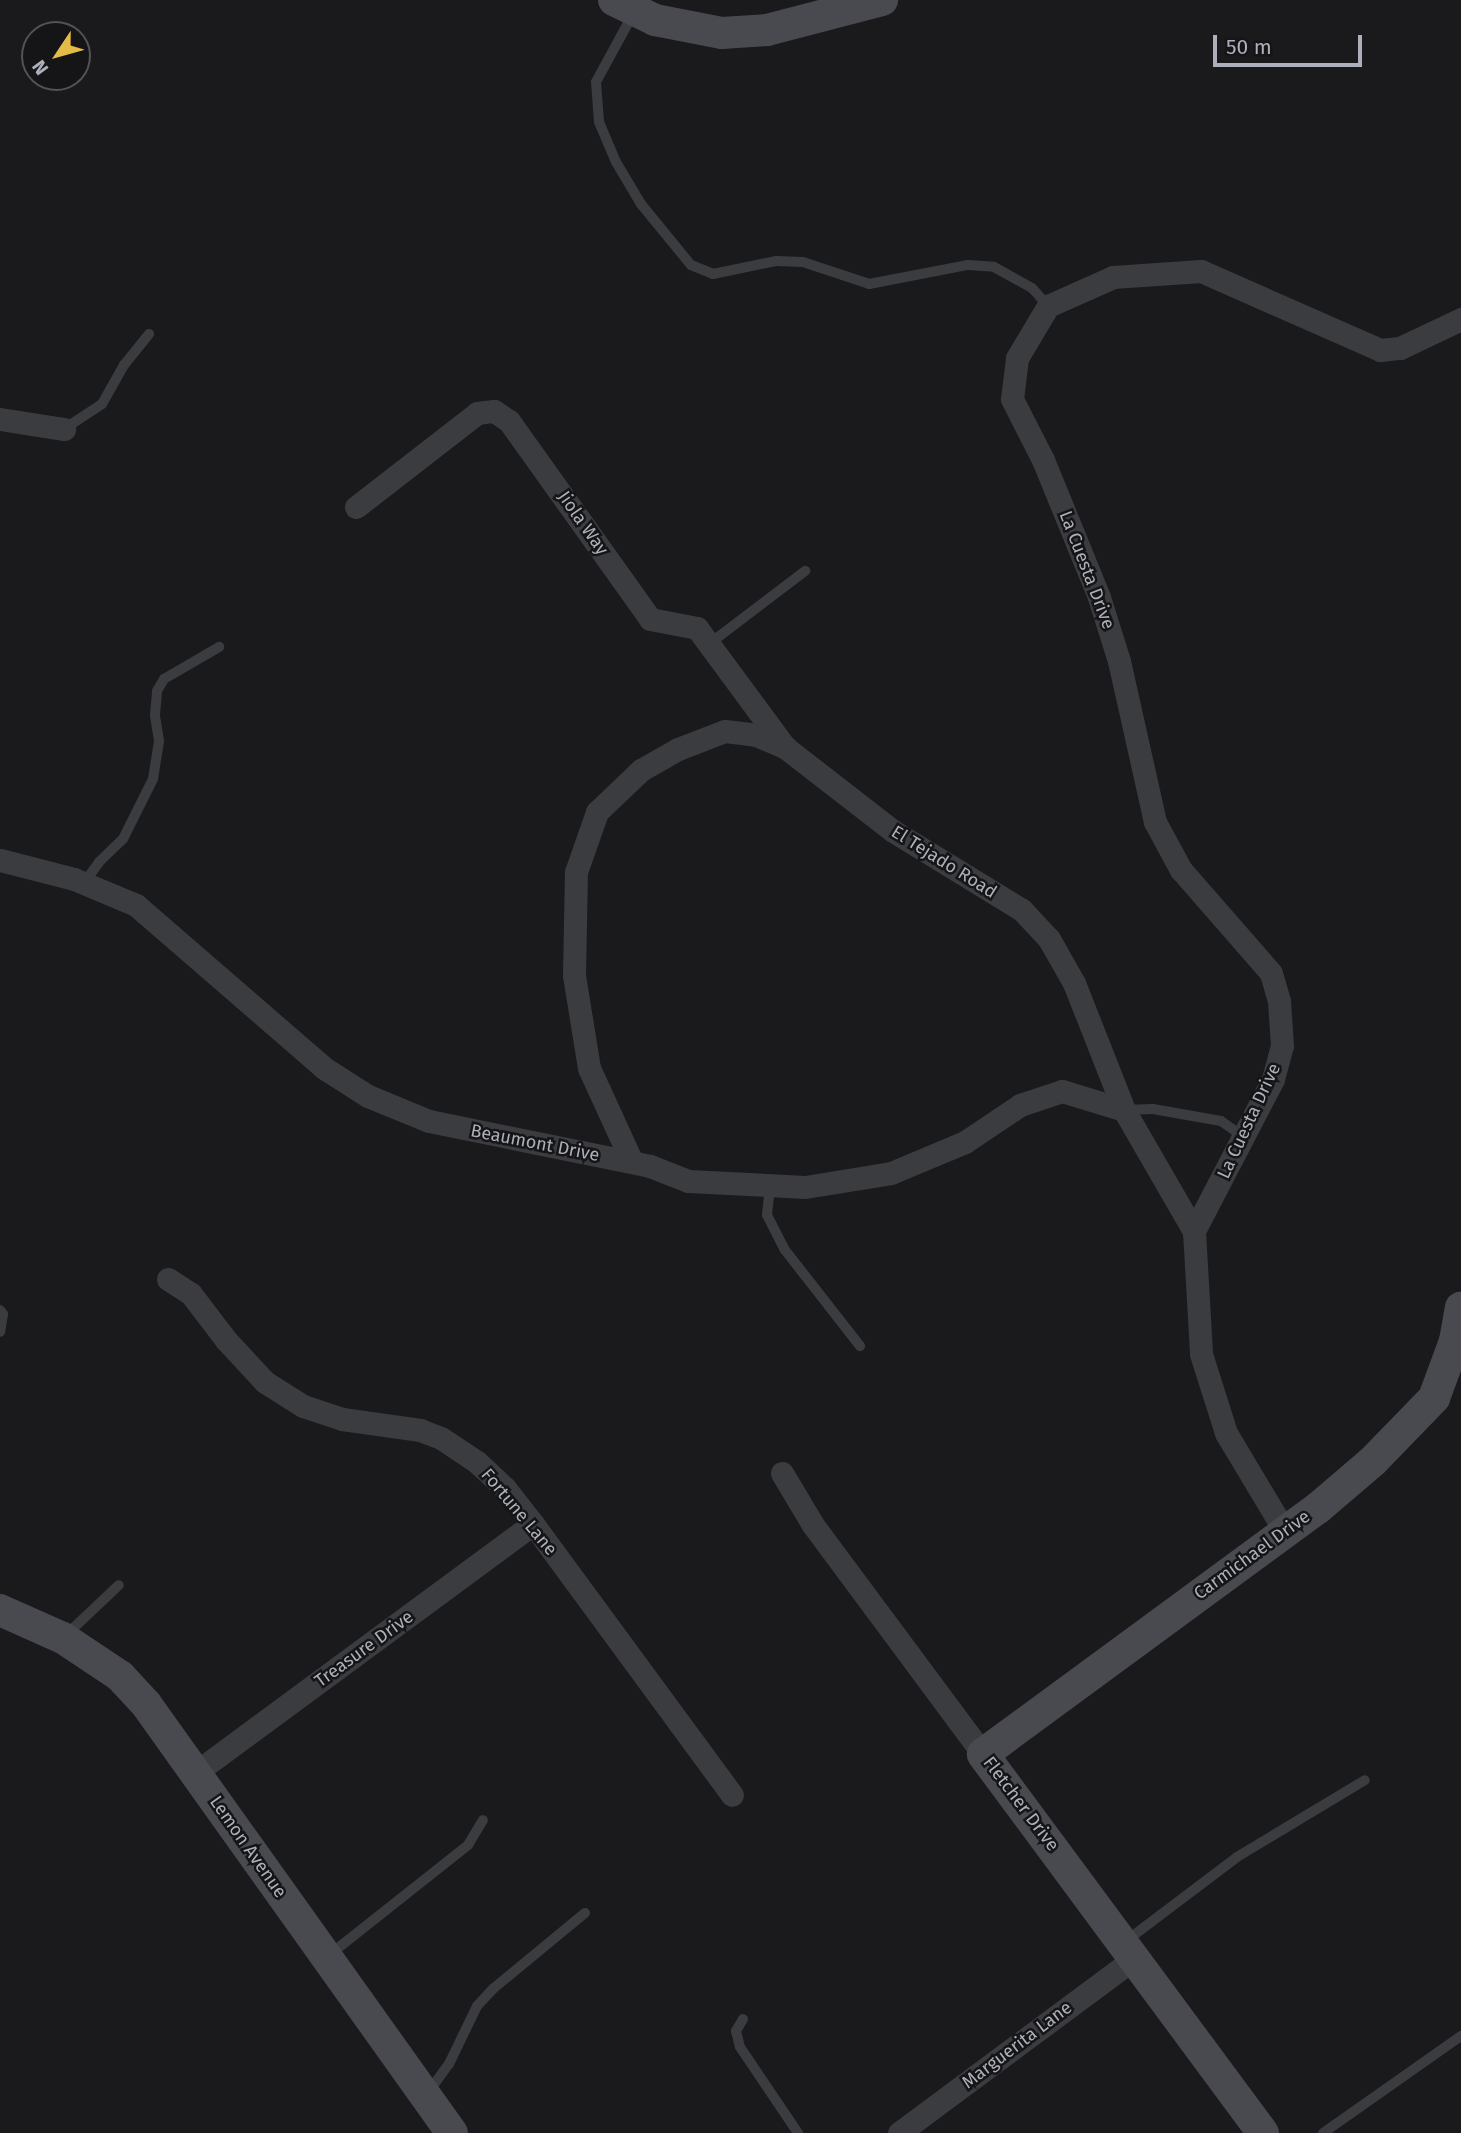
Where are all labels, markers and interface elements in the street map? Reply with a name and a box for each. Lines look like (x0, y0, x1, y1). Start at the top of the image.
north arrow (21, 21, 91, 91)
scale bar (1216, 21, 1365, 65)
text: 50 m (1226, 34, 1272, 60)
text: N (27, 56, 53, 79)
street label: Jiola Way (553, 487, 613, 559)
street label: La Cuesta Drive (1055, 508, 1119, 632)
street label: El Tejado Road (887, 821, 1001, 903)
street label: La Cuesta Drive (1213, 1060, 1285, 1182)
street label: Beaumont Drive (469, 1120, 601, 1166)
street label: Fortune Lane (476, 1464, 562, 1560)
street label: Carmichael Drive (1190, 1506, 1314, 1604)
street label: Treasure Drive (311, 1606, 417, 1692)
street label: Fletcher Drive (978, 1752, 1064, 1856)
street label: Lemon Avenue (205, 1792, 291, 1902)
street label: Marguerita Lane (958, 1997, 1076, 2093)

